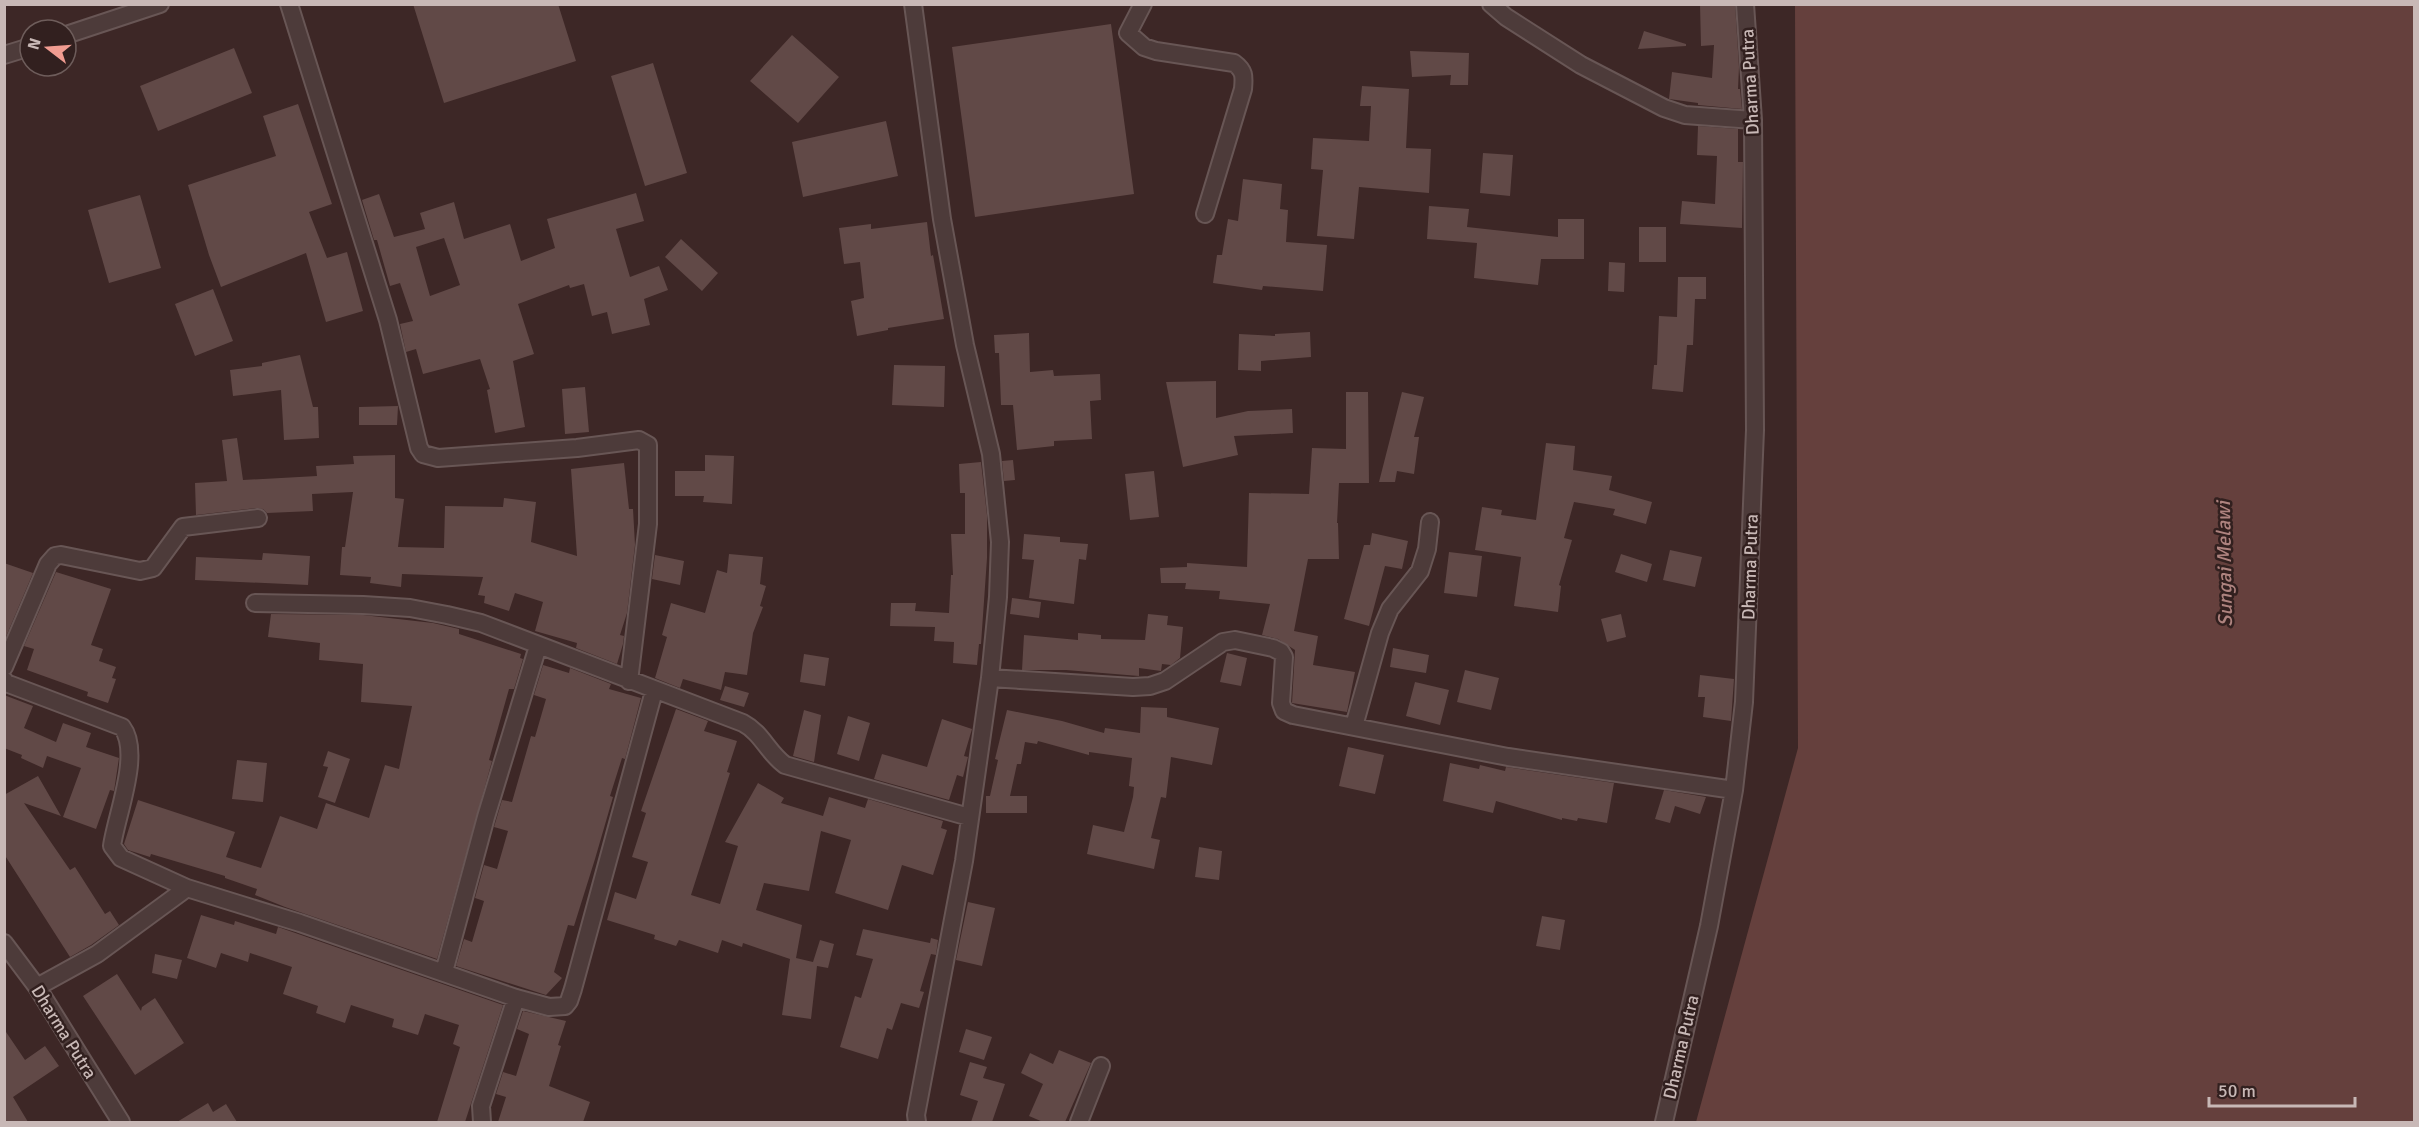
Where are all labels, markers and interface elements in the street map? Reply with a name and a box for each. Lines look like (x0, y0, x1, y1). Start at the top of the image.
north arrow (18, 18, 78, 78)
street label: Dharma Putra (1736, 28, 1764, 136)
text: N (23, 36, 46, 52)
water label: Sungai Melawi (2211, 499, 2238, 627)
street label: Dharma Putra (1737, 513, 1763, 621)
street label: Dharma Putra (26, 981, 102, 1083)
street label: Dharma Putra (1658, 993, 1704, 1101)
scale bar (2209, 1070, 2354, 1108)
text: 50 m (2218, 1080, 2256, 1102)

